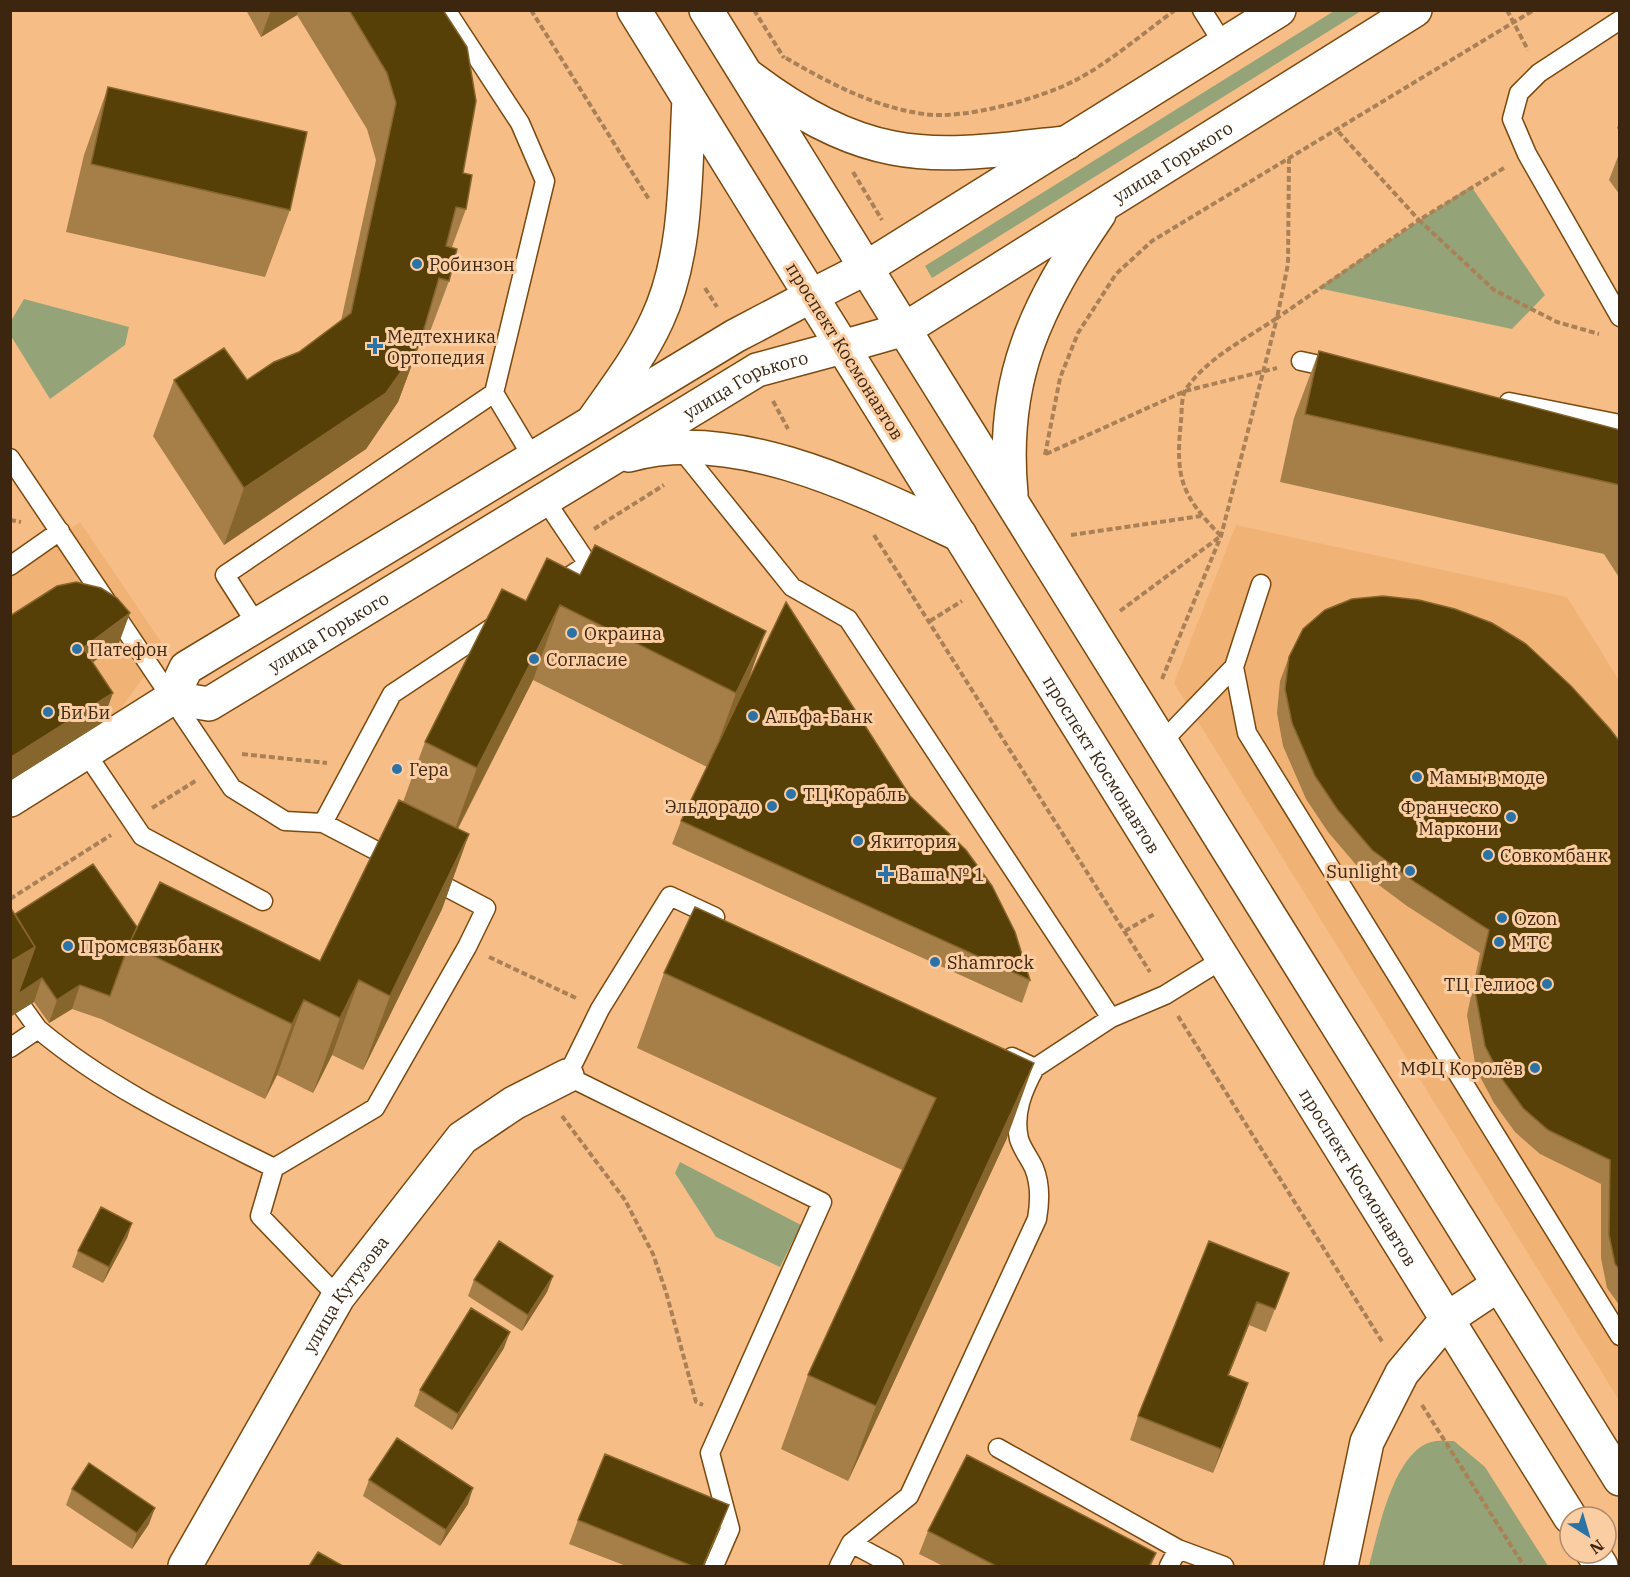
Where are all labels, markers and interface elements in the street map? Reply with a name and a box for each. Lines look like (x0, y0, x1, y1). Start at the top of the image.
street label: улица Горького (1108, 116, 1237, 208)
place label: Робинзон (429, 253, 515, 276)
marker: Робинзон (410, 257, 424, 271)
street label: проспект Космонавтов (781, 258, 909, 444)
place label: Медтехника Ортопедия (387, 325, 496, 369)
marker: Медтехника Ортопедия (368, 339, 382, 353)
street label: улица Горького (679, 345, 810, 424)
street label: улица Горького (264, 586, 393, 677)
place label: Окраина (584, 622, 662, 645)
marker: Окраина (565, 626, 579, 640)
place label: Патефон (89, 638, 168, 661)
marker: Патефон (70, 642, 84, 656)
place label: Согласие (546, 648, 627, 671)
marker: Согласие (527, 652, 541, 666)
street label: проспект Космонавтов (1038, 671, 1166, 857)
place label: Би Би (60, 701, 110, 724)
marker: Би Би (41, 705, 55, 719)
place label: Альфа-Банк (765, 705, 873, 728)
marker: Альфа-Банк (746, 709, 760, 723)
place label: Гера (409, 758, 449, 781)
marker: Гера (390, 762, 404, 776)
place label: Мамы в моде (1429, 766, 1545, 789)
marker: Мамы в моде (1410, 770, 1424, 784)
place label: ТЦ Корабль (803, 783, 907, 806)
marker: ТЦ Корабль (784, 787, 798, 801)
place label: Эльдорадо (665, 795, 760, 818)
place label: Франческо Маркони (1401, 796, 1499, 840)
marker: Эльдорадо (765, 799, 779, 813)
marker: Франческо Маркони (1504, 810, 1518, 824)
place label: Якитория (870, 830, 957, 853)
marker: Якитория (851, 834, 865, 848)
place label: Совкомбанк (1500, 844, 1608, 867)
marker: Совкомбанк (1481, 848, 1495, 862)
place label: Sunlight (1326, 860, 1398, 883)
place label: Ваша № 1 (898, 863, 985, 886)
marker: Sunlight (1403, 864, 1417, 878)
marker: Ваша № 1 (879, 867, 893, 881)
place label: Ozon (1514, 907, 1558, 930)
marker: Ozon (1495, 911, 1509, 925)
place label: МТС (1511, 931, 1550, 954)
place label: Промсвязьбанк (80, 935, 220, 958)
marker: МТС (1492, 935, 1506, 949)
marker: Промсвязьбанк (61, 939, 75, 953)
place label: Shamrock (947, 951, 1034, 974)
marker: Shamrock (928, 955, 942, 969)
place label: ТЦ Гелиос (1444, 973, 1535, 996)
marker: ТЦ Гелиос (1540, 977, 1554, 991)
place label: МФЦ Королёв (1400, 1057, 1523, 1080)
marker: МФЦ Королёв (1528, 1061, 1542, 1075)
street label: проспект Космонавтов (1295, 1084, 1423, 1270)
street label: улица Кутузова (297, 1230, 393, 1357)
north arrow (1558, 1505, 1618, 1565)
text: N (1586, 1535, 1608, 1559)

